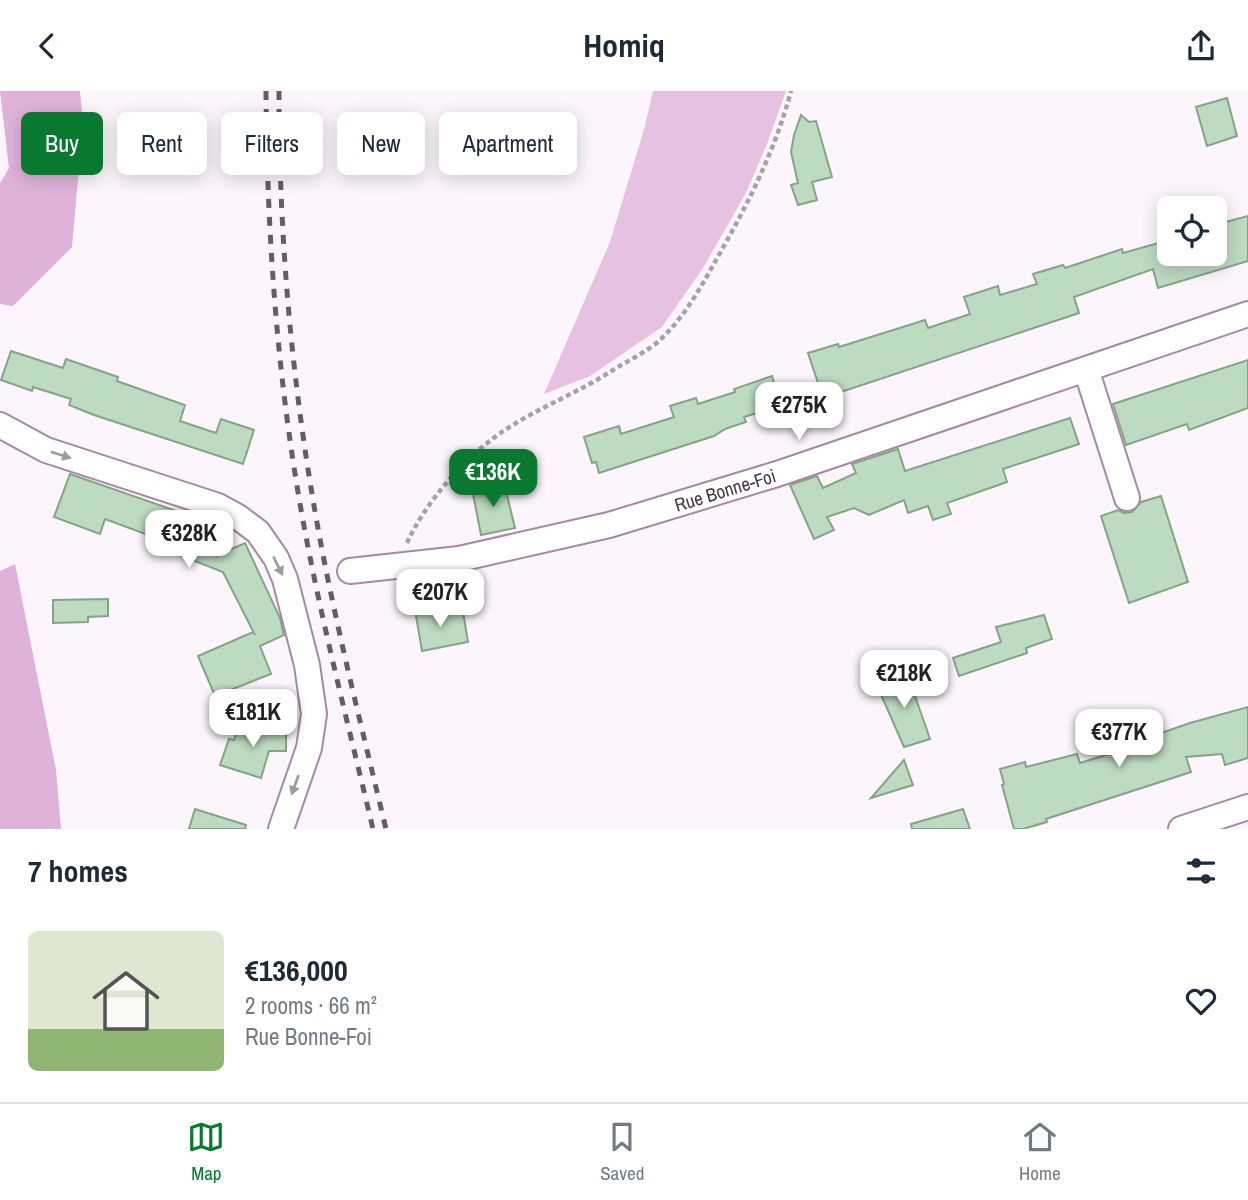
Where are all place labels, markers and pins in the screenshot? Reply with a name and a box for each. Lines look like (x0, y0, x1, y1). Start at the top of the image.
pin: €275K (750, 383, 848, 442)
pin: €136K (444, 449, 542, 509)
pin: €328K (140, 511, 238, 570)
pin: €207K (391, 569, 489, 629)
pin: €218K (855, 651, 953, 710)
pin: €181K (204, 689, 302, 749)
pin: €377K (1070, 709, 1168, 769)

